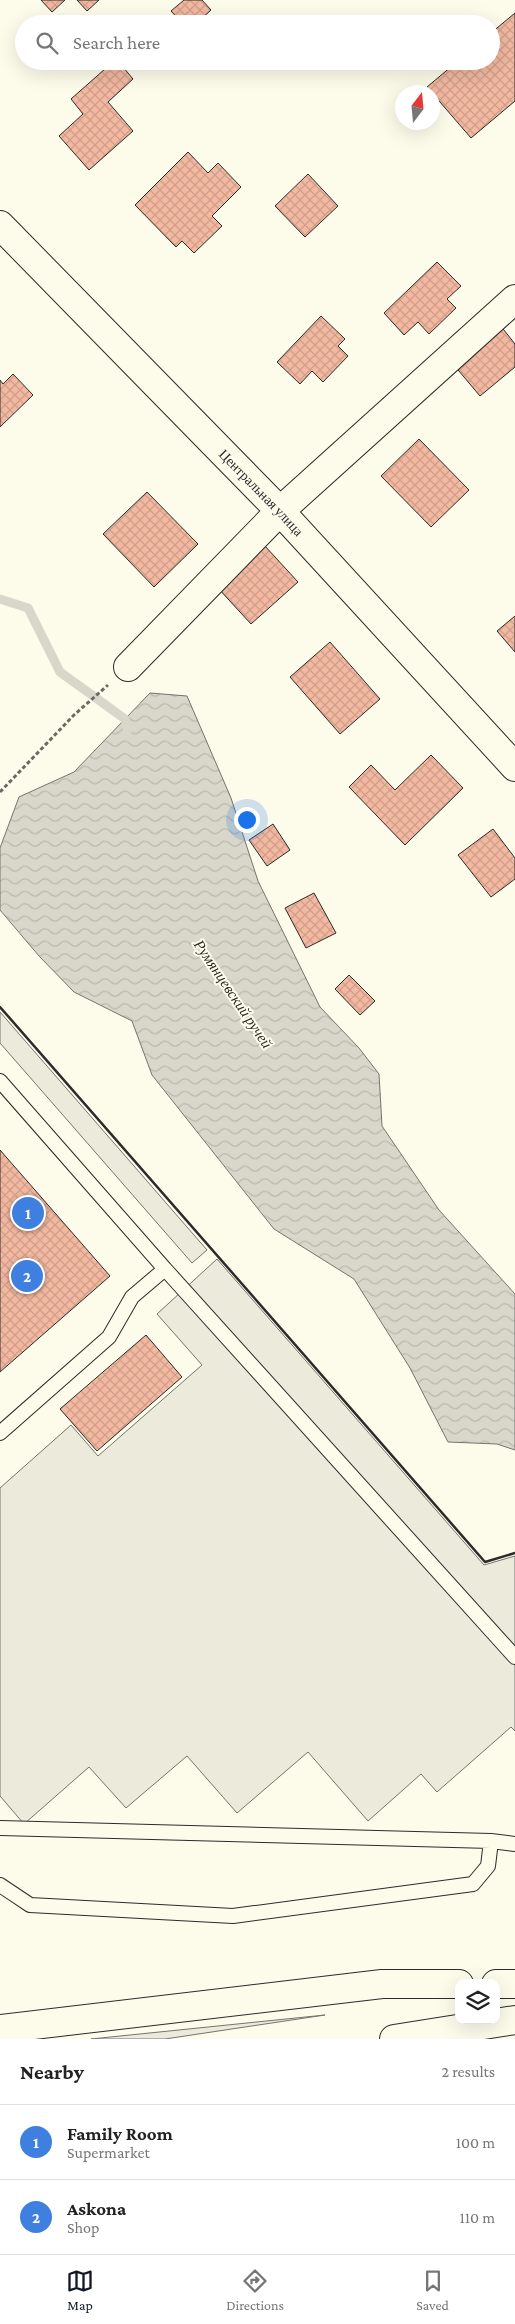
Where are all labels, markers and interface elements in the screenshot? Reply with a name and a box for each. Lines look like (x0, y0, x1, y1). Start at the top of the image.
search box (15, 15, 500, 70)
icon: search (33, 29, 61, 57)
text: Search here (73, 32, 160, 53)
north arrow (395, 85, 440, 130)
street label: Центральная улица (216, 446, 307, 540)
your location (234, 807, 260, 833)
water label: Румянцевский ручей (190, 936, 275, 1052)
pin: 1 (12, 1194, 44, 1232)
pin: 2 (11, 1257, 43, 1295)
map controls (455, 1979, 500, 2024)
button: layers (455, 1979, 500, 2024)
text: Nearby (20, 2060, 84, 2084)
text: 2 results (442, 2063, 495, 2080)
text: Family Room (67, 2123, 173, 2144)
text: 1 (33, 2134, 39, 2151)
text: 100 m (456, 2134, 495, 2151)
text: Supermarket (67, 2144, 150, 2161)
text: Askona (67, 2198, 126, 2219)
text: 2 (32, 2209, 40, 2226)
text: 110 m (459, 2209, 495, 2226)
text: Shop (67, 2219, 99, 2236)
tab: Map (66, 2267, 94, 2313)
tab: Directions (226, 2267, 284, 2313)
tab: Saved (416, 2267, 449, 2313)

